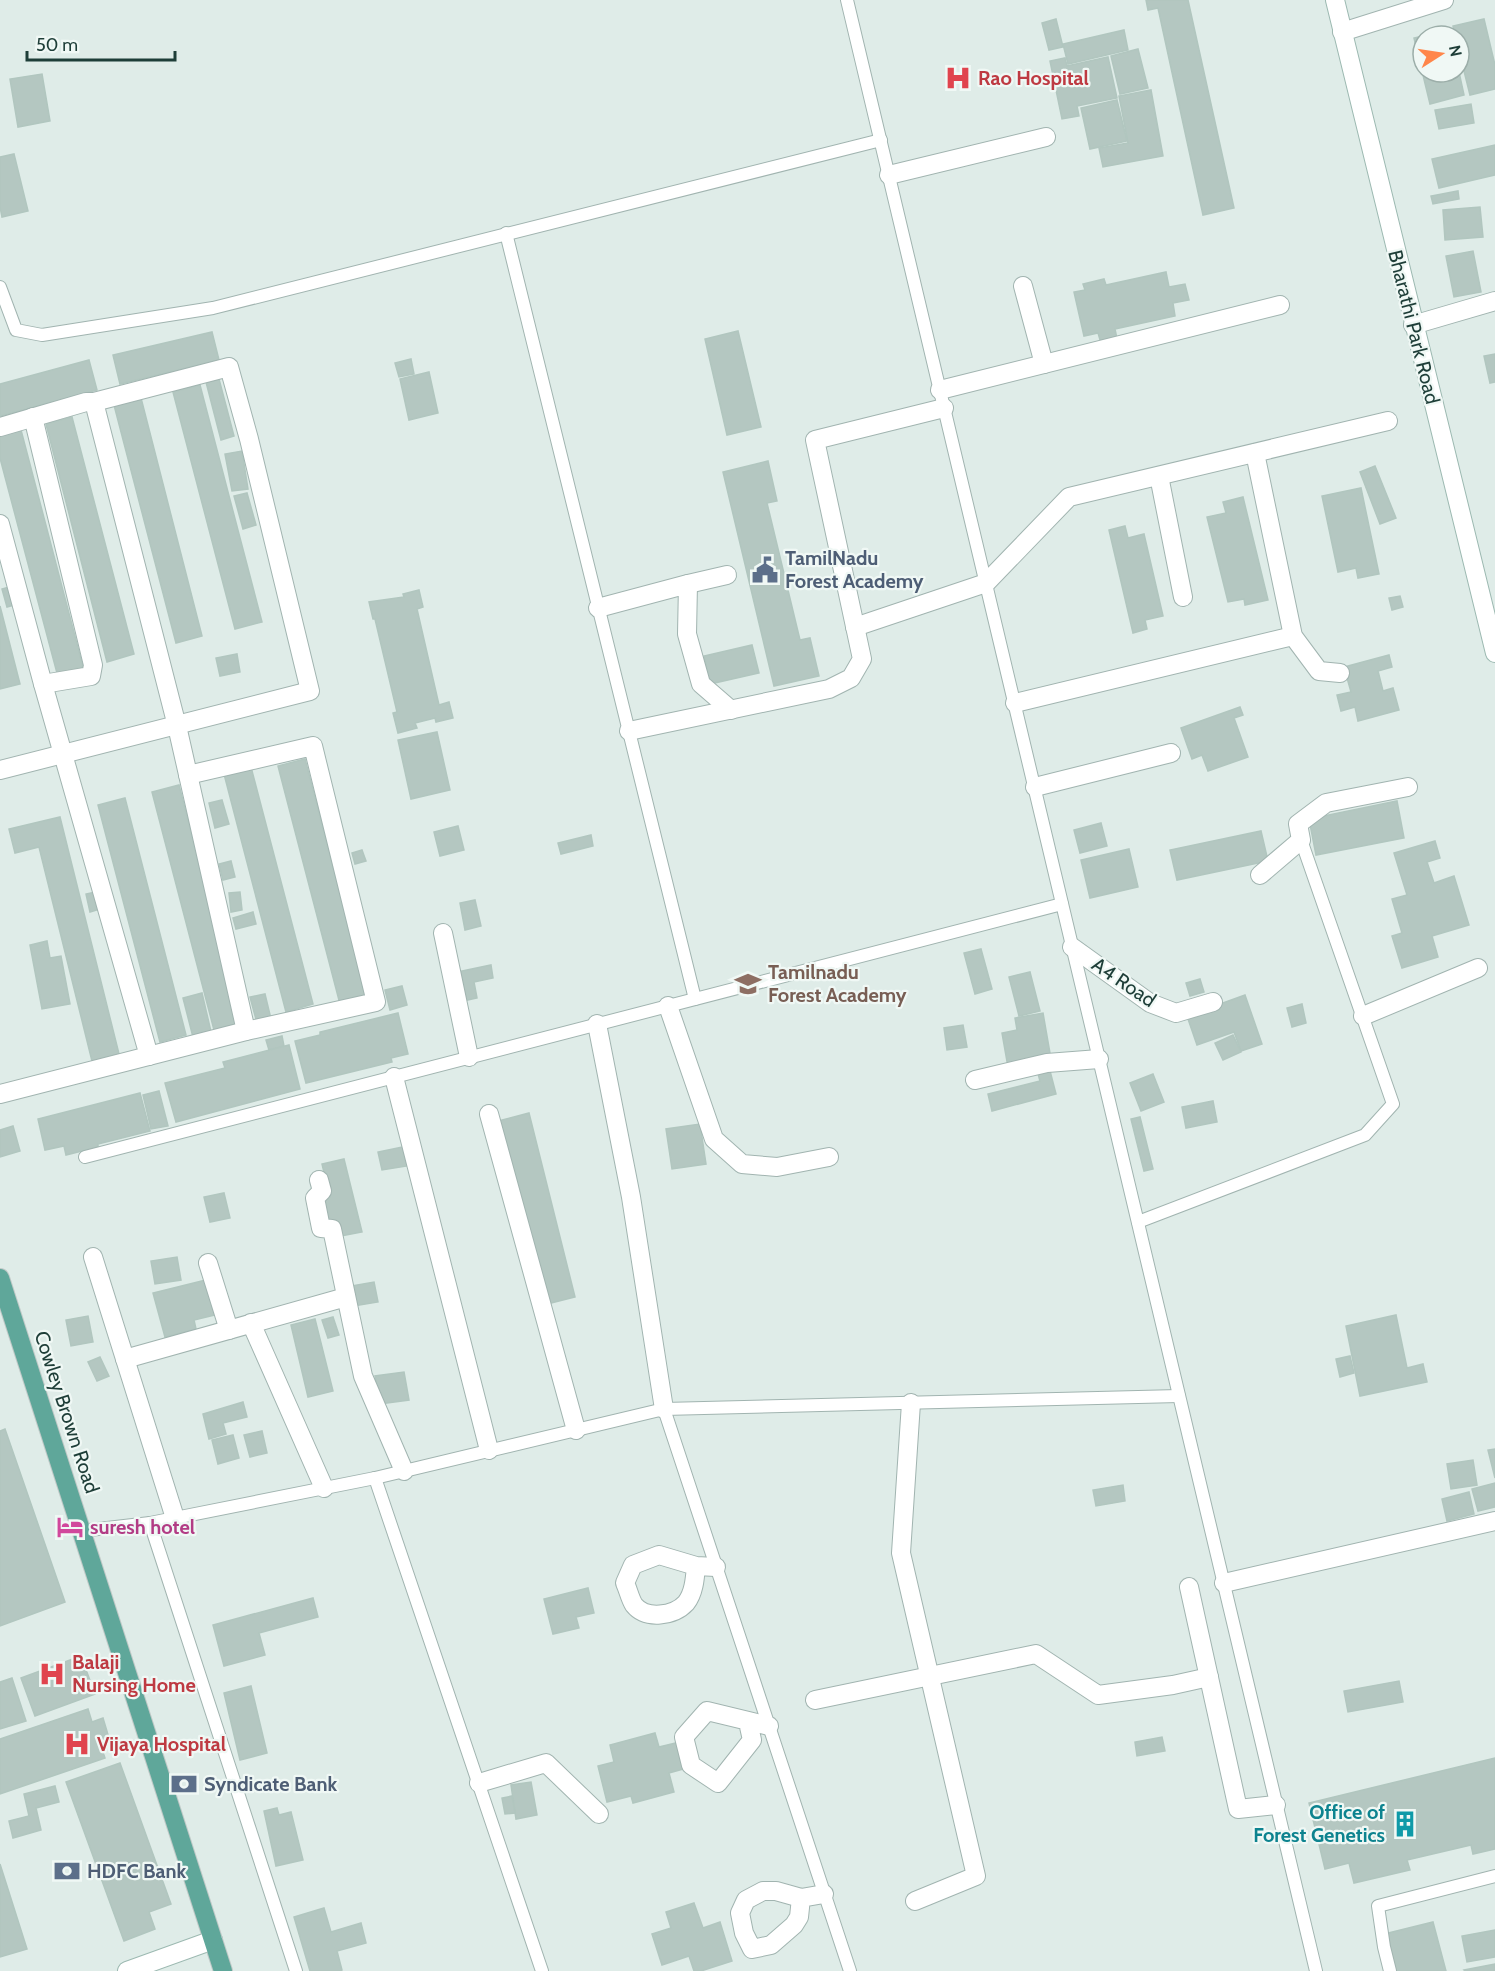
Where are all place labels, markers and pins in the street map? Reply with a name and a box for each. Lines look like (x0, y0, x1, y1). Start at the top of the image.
hospital icon: Rao Hospital (943, 63, 973, 93)
place label: Rao Hospital (978, 66, 1089, 90)
place label: TamilNadu Forest Academy (785, 546, 924, 593)
public building icon: TamilNadu Forest Academy (750, 555, 780, 585)
place label: Tamilnadu Forest Academy (768, 960, 907, 1007)
school or university icon: Tamilnadu Forest Academy (733, 969, 763, 999)
hotel icon: suresh hotel (55, 1512, 85, 1542)
place label: suresh hotel (90, 1515, 195, 1539)
place label: Balaji Nursing Home (72, 1650, 196, 1697)
hospital icon: Balaji Nursing Home (37, 1659, 67, 1689)
hospital icon: Vijaya Hospital (62, 1729, 92, 1759)
place label: Vijaya Hospital (97, 1732, 226, 1756)
bank icon: Syndicate Bank (169, 1769, 199, 1799)
place label: Syndicate Bank (204, 1772, 337, 1796)
place label: Office of Forest Genetics (1253, 1800, 1385, 1847)
building icon: Office of Forest Genetics (1390, 1809, 1420, 1839)
bank icon: HDFC Bank (52, 1856, 82, 1886)
place label: HDFC Bank (87, 1859, 187, 1883)

